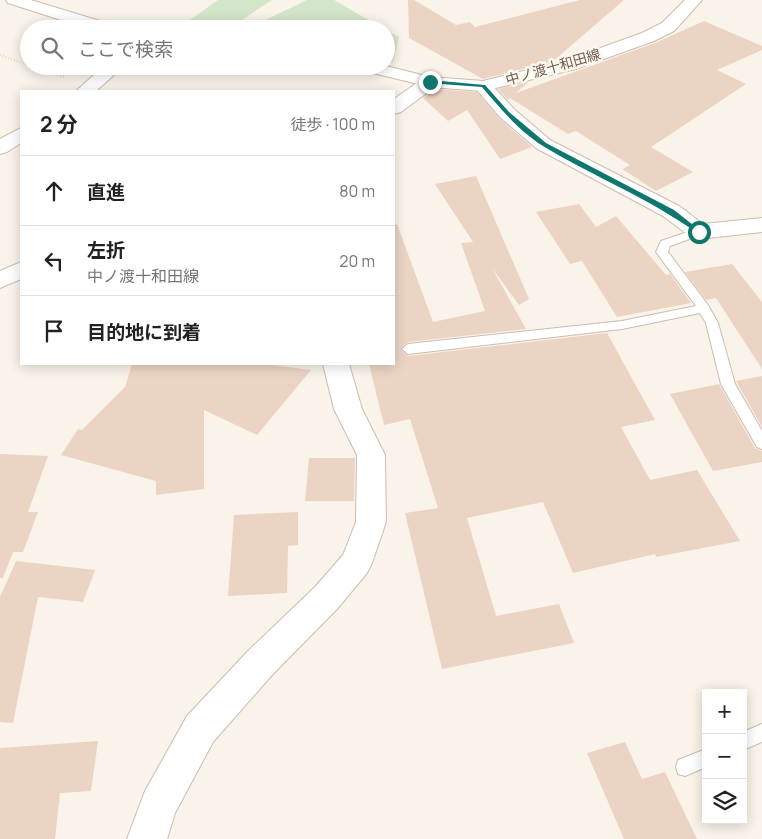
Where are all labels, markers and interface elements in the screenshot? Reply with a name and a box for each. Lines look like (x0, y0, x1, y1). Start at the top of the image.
search box (20, 20, 395, 75)
icon: search (38, 34, 66, 62)
text: ここで検索 (78, 36, 173, 62)
street label: 中ノ渡十和田線 (503, 44, 603, 89)
route end (419, 71, 442, 94)
text: 2 分 (40, 110, 78, 138)
text: 徒歩 · 100 m (290, 113, 375, 135)
icon: ahead (40, 177, 68, 205)
text: 直進 (87, 179, 125, 205)
text: 80 m (339, 180, 375, 202)
route start (688, 221, 711, 244)
text: 左折 (87, 237, 125, 263)
icon: left (40, 247, 68, 275)
text: 20 m (339, 250, 375, 272)
text: 中ノ渡十和田線 (87, 265, 199, 287)
icon: arrive (40, 317, 68, 345)
text: 目的地に到着 (87, 319, 201, 345)
map controls (702, 689, 747, 824)
button: + (702, 689, 747, 734)
button: − (702, 734, 747, 779)
button: layers (702, 779, 747, 824)

